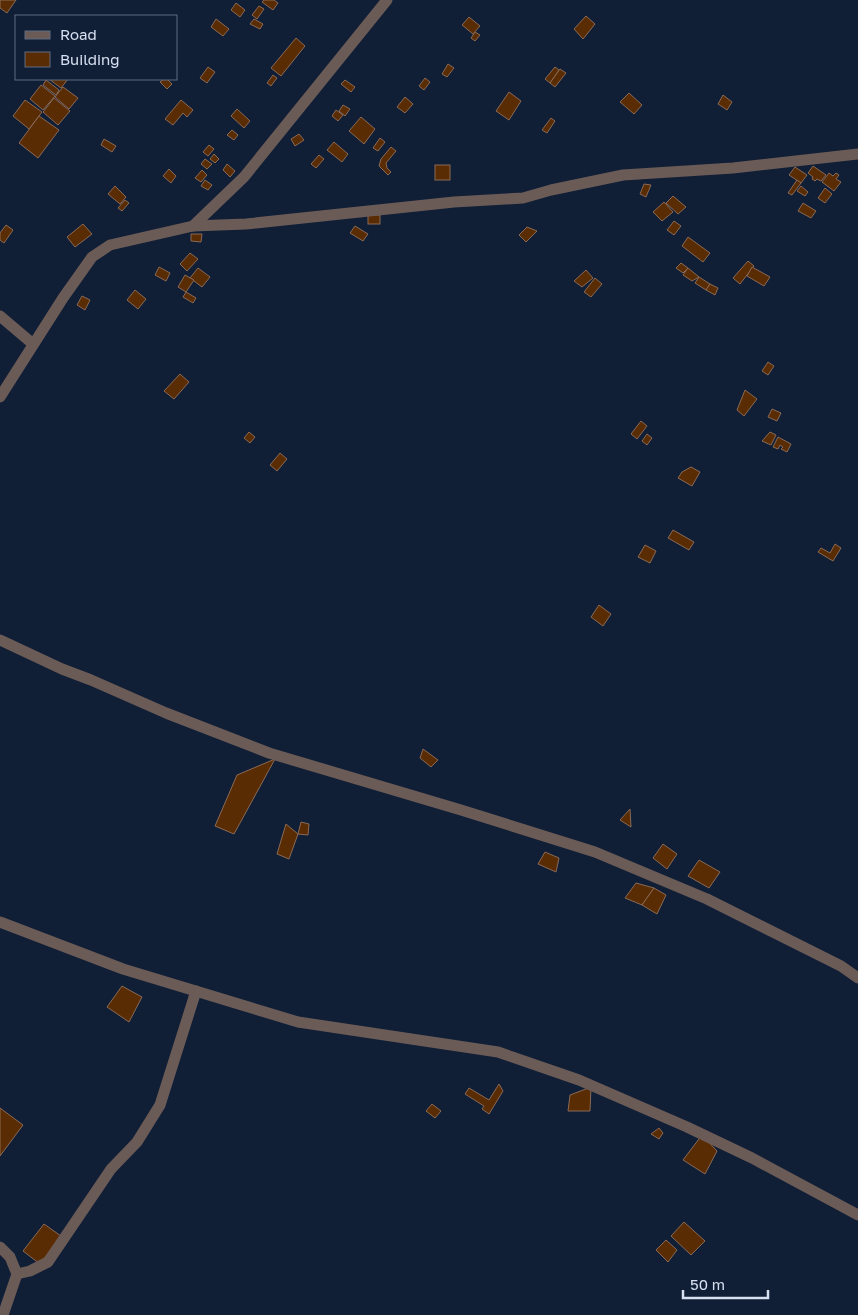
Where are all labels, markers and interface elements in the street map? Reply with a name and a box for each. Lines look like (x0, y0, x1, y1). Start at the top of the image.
legend (15, 15, 178, 80)
text: Road (60, 25, 97, 43)
text: Building (60, 50, 120, 68)
scale bar (683, 1268, 768, 1300)
text: 50 m (690, 1275, 725, 1293)

